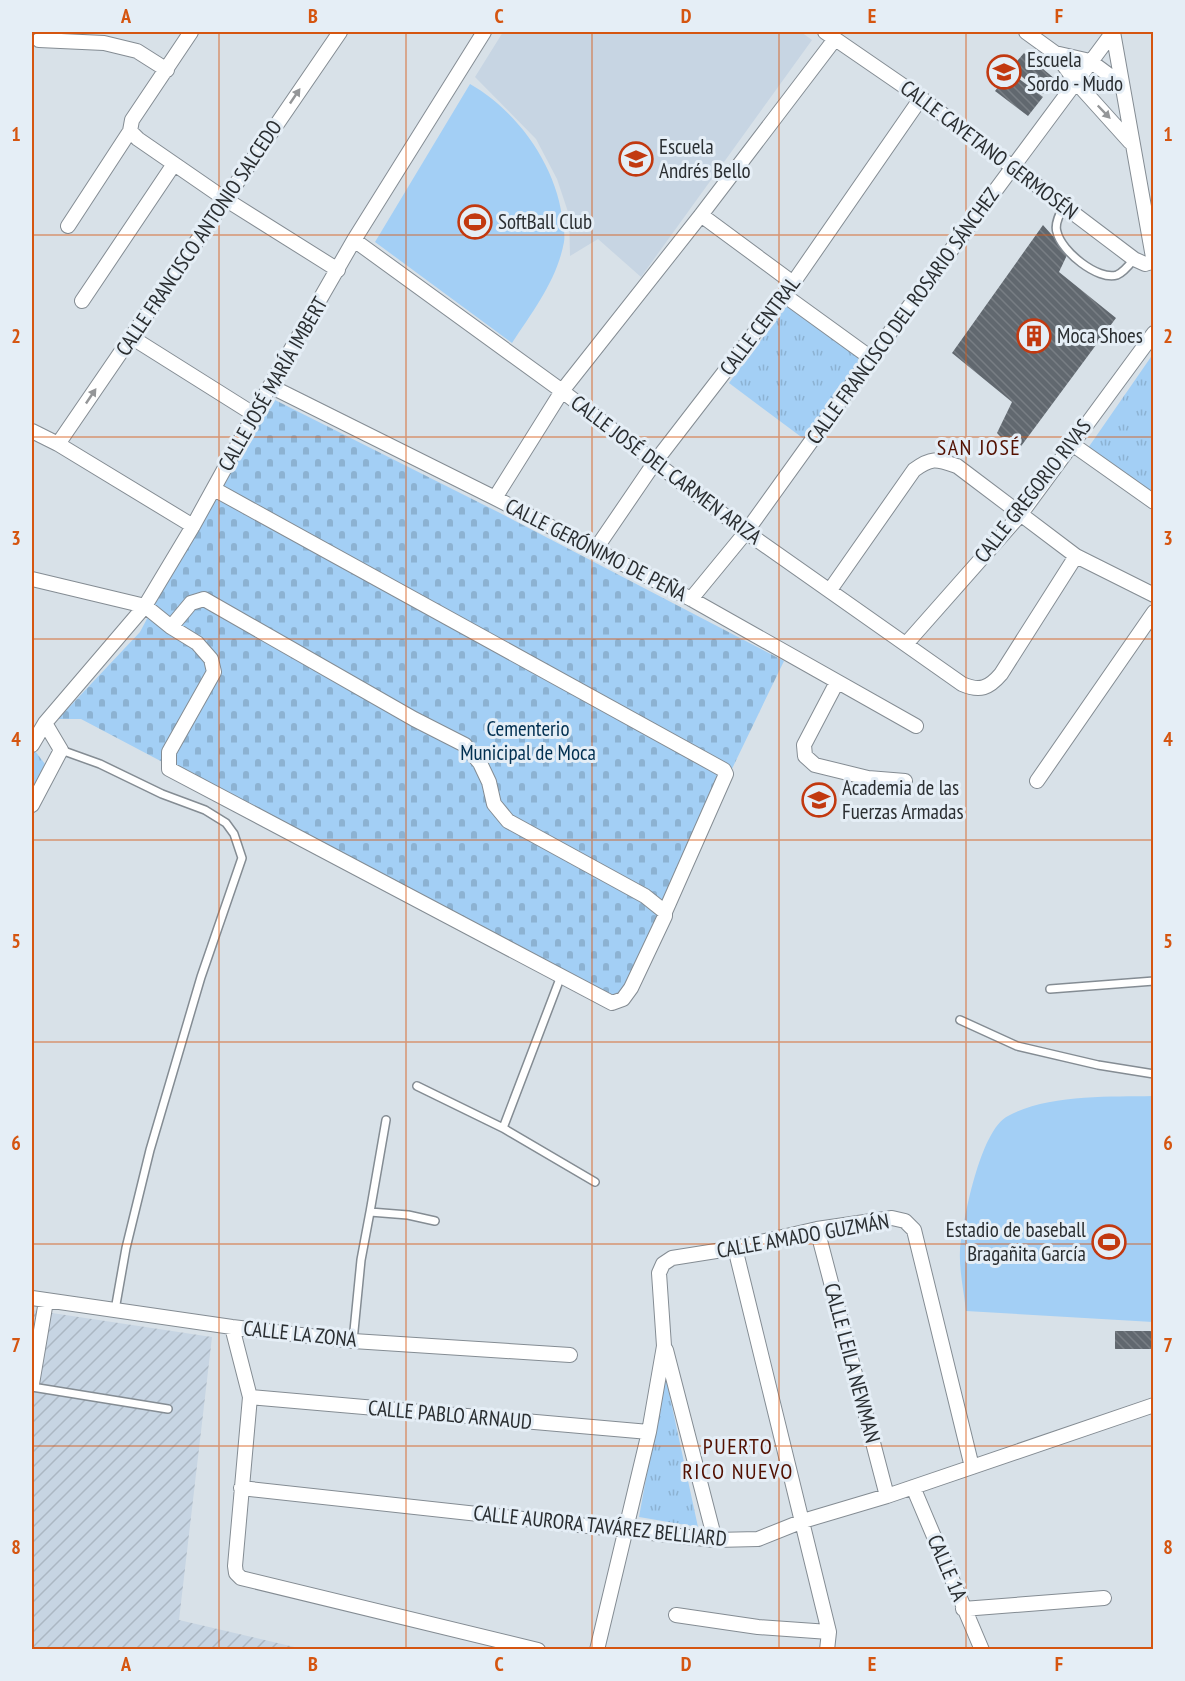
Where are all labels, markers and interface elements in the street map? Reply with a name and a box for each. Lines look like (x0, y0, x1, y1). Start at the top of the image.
text: A (120, 3, 132, 29)
text: B (308, 3, 318, 29)
text: C (494, 3, 504, 29)
text: D (681, 3, 692, 29)
text: E (868, 3, 876, 29)
text: F (1055, 3, 1063, 29)
place label: Escuela Sordo - Mudo (1027, 46, 1123, 97)
school or university icon: Escuela Sordo - Mudo (986, 54, 1022, 90)
street label: CALLE CAYETANO GERMOSÉN (895, 74, 1083, 225)
one-way arrow (289, 89, 301, 105)
one-way arrow (1097, 105, 1111, 120)
street label: CALLE FRANCISCO ANTONIO SALCEDO (109, 115, 288, 361)
text: 1 (11, 121, 21, 147)
text: 1 (1163, 121, 1173, 147)
place label: Escuela Andrés Bello (659, 133, 751, 184)
school or university icon: Escuela Andrés Bello (618, 141, 654, 177)
street label: CALLE FRANCISCO DEL ROSARIO SÁNCHEZ (800, 182, 1005, 449)
sports icon: SoftBall Club (457, 204, 493, 240)
place label: SoftBall Club (498, 208, 592, 235)
street label: CALLE CENTRAL (713, 270, 806, 381)
street label: CALLE JOSÉ MARÍA IMBERT (212, 291, 334, 476)
building icon: Moca Shoes (1016, 318, 1052, 354)
place label: Moca Shoes (1057, 322, 1143, 349)
text: 2 (11, 323, 21, 349)
text: 2 (1163, 323, 1173, 349)
one-way arrow (85, 388, 96, 404)
street label: CALLE JOSÉ DEL CARMEN ARIZA (566, 389, 767, 550)
street label: CALLE GREGORIO RIVAS (968, 413, 1097, 568)
district label: SAN JOSÉ (937, 433, 1021, 461)
street label: CALLE GERÓNIMO DE PEÑA (501, 492, 692, 607)
text: 3 (11, 525, 21, 551)
text: 3 (1163, 525, 1173, 551)
park label: Cementerio Municipal de Moca (460, 715, 596, 766)
text: 4 (11, 726, 21, 752)
text: 4 (1163, 726, 1173, 752)
place label: Academia de las Fuerzas Armadas (842, 774, 964, 825)
school or university icon: Academia de las Fuerzas Armadas (801, 782, 837, 818)
text: 5 (11, 928, 21, 954)
text: 5 (1163, 928, 1173, 954)
text: 6 (11, 1130, 21, 1156)
text: 6 (1163, 1130, 1173, 1156)
street label: CALLE AMADO GUZMÁN (715, 1207, 891, 1264)
place label: Estadio de baseball Bragañita García (946, 1216, 1086, 1267)
sports icon: Estadio de baseball Bragañita García (1091, 1224, 1127, 1260)
street label: CALLE LEILA NEWMAN (818, 1280, 887, 1446)
street label: CALLE LA ZONA (242, 1314, 358, 1353)
text: 7 (11, 1332, 21, 1358)
text: 7 (1163, 1332, 1173, 1358)
street label: CALLE PABLO ARNAUD (367, 1394, 533, 1435)
district label: PUERTO RICO NUEVO (682, 1432, 794, 1485)
street label: CALLE AURORA TAVÁREZ BELLIARD (472, 1499, 728, 1552)
street label: CALLE 1A (921, 1531, 973, 1605)
text: 8 (11, 1534, 21, 1560)
text: 8 (1163, 1534, 1173, 1560)
text: A (120, 1651, 132, 1677)
text: B (308, 1651, 318, 1677)
text: C (494, 1651, 504, 1677)
text: D (681, 1651, 692, 1677)
text: E (868, 1651, 876, 1677)
text: F (1055, 1651, 1063, 1677)

